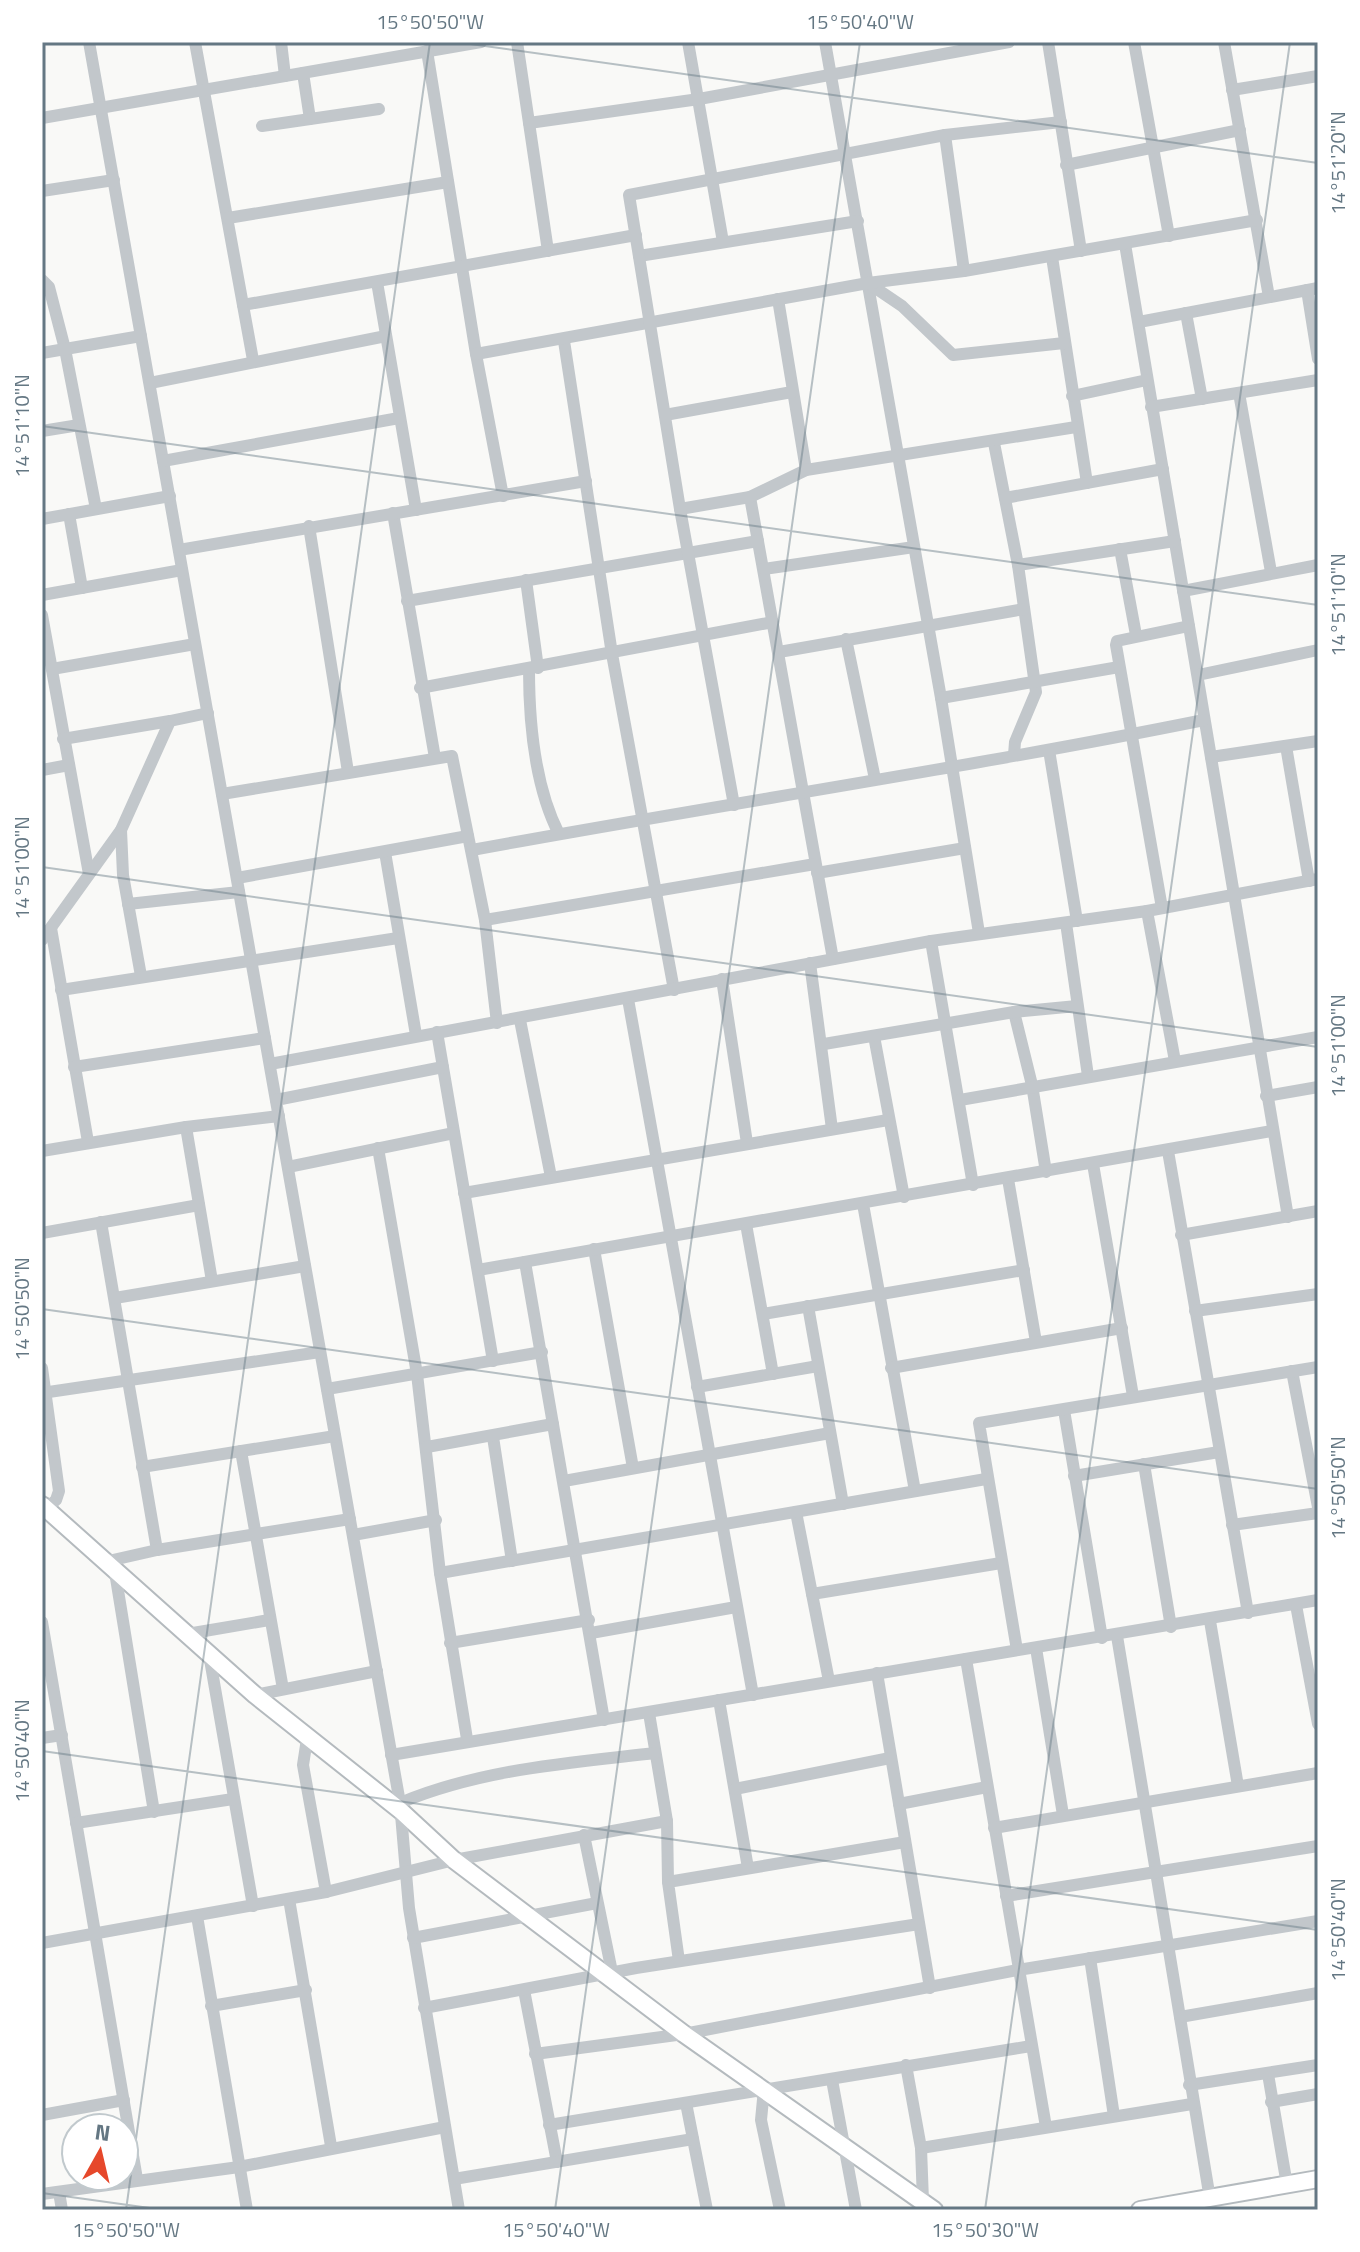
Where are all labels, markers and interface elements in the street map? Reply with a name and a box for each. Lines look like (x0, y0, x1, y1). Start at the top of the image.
text: 15°50'50"W (376, 6, 484, 37)
text: 15°50'40"W (806, 6, 914, 37)
text: 14°51'20"N (1322, 111, 1353, 215)
text: 14°51'10"N (6, 374, 37, 478)
text: 14°51'10"N (1322, 553, 1353, 657)
text: 14°51'00"N (6, 816, 37, 920)
text: 14°51'00"N (1322, 994, 1353, 1098)
text: 14°50'50"N (6, 1257, 37, 1361)
text: 14°50'50"N (1322, 1436, 1353, 1540)
text: 14°50'40"N (6, 1699, 37, 1803)
text: 14°50'40"N (1322, 1878, 1353, 1982)
north arrow (60, 2112, 140, 2192)
text: N (93, 2114, 113, 2150)
text: 15°50'50"W (72, 2214, 180, 2245)
text: 15°50'40"W (502, 2214, 610, 2245)
text: 15°50'30"W (931, 2214, 1039, 2245)

